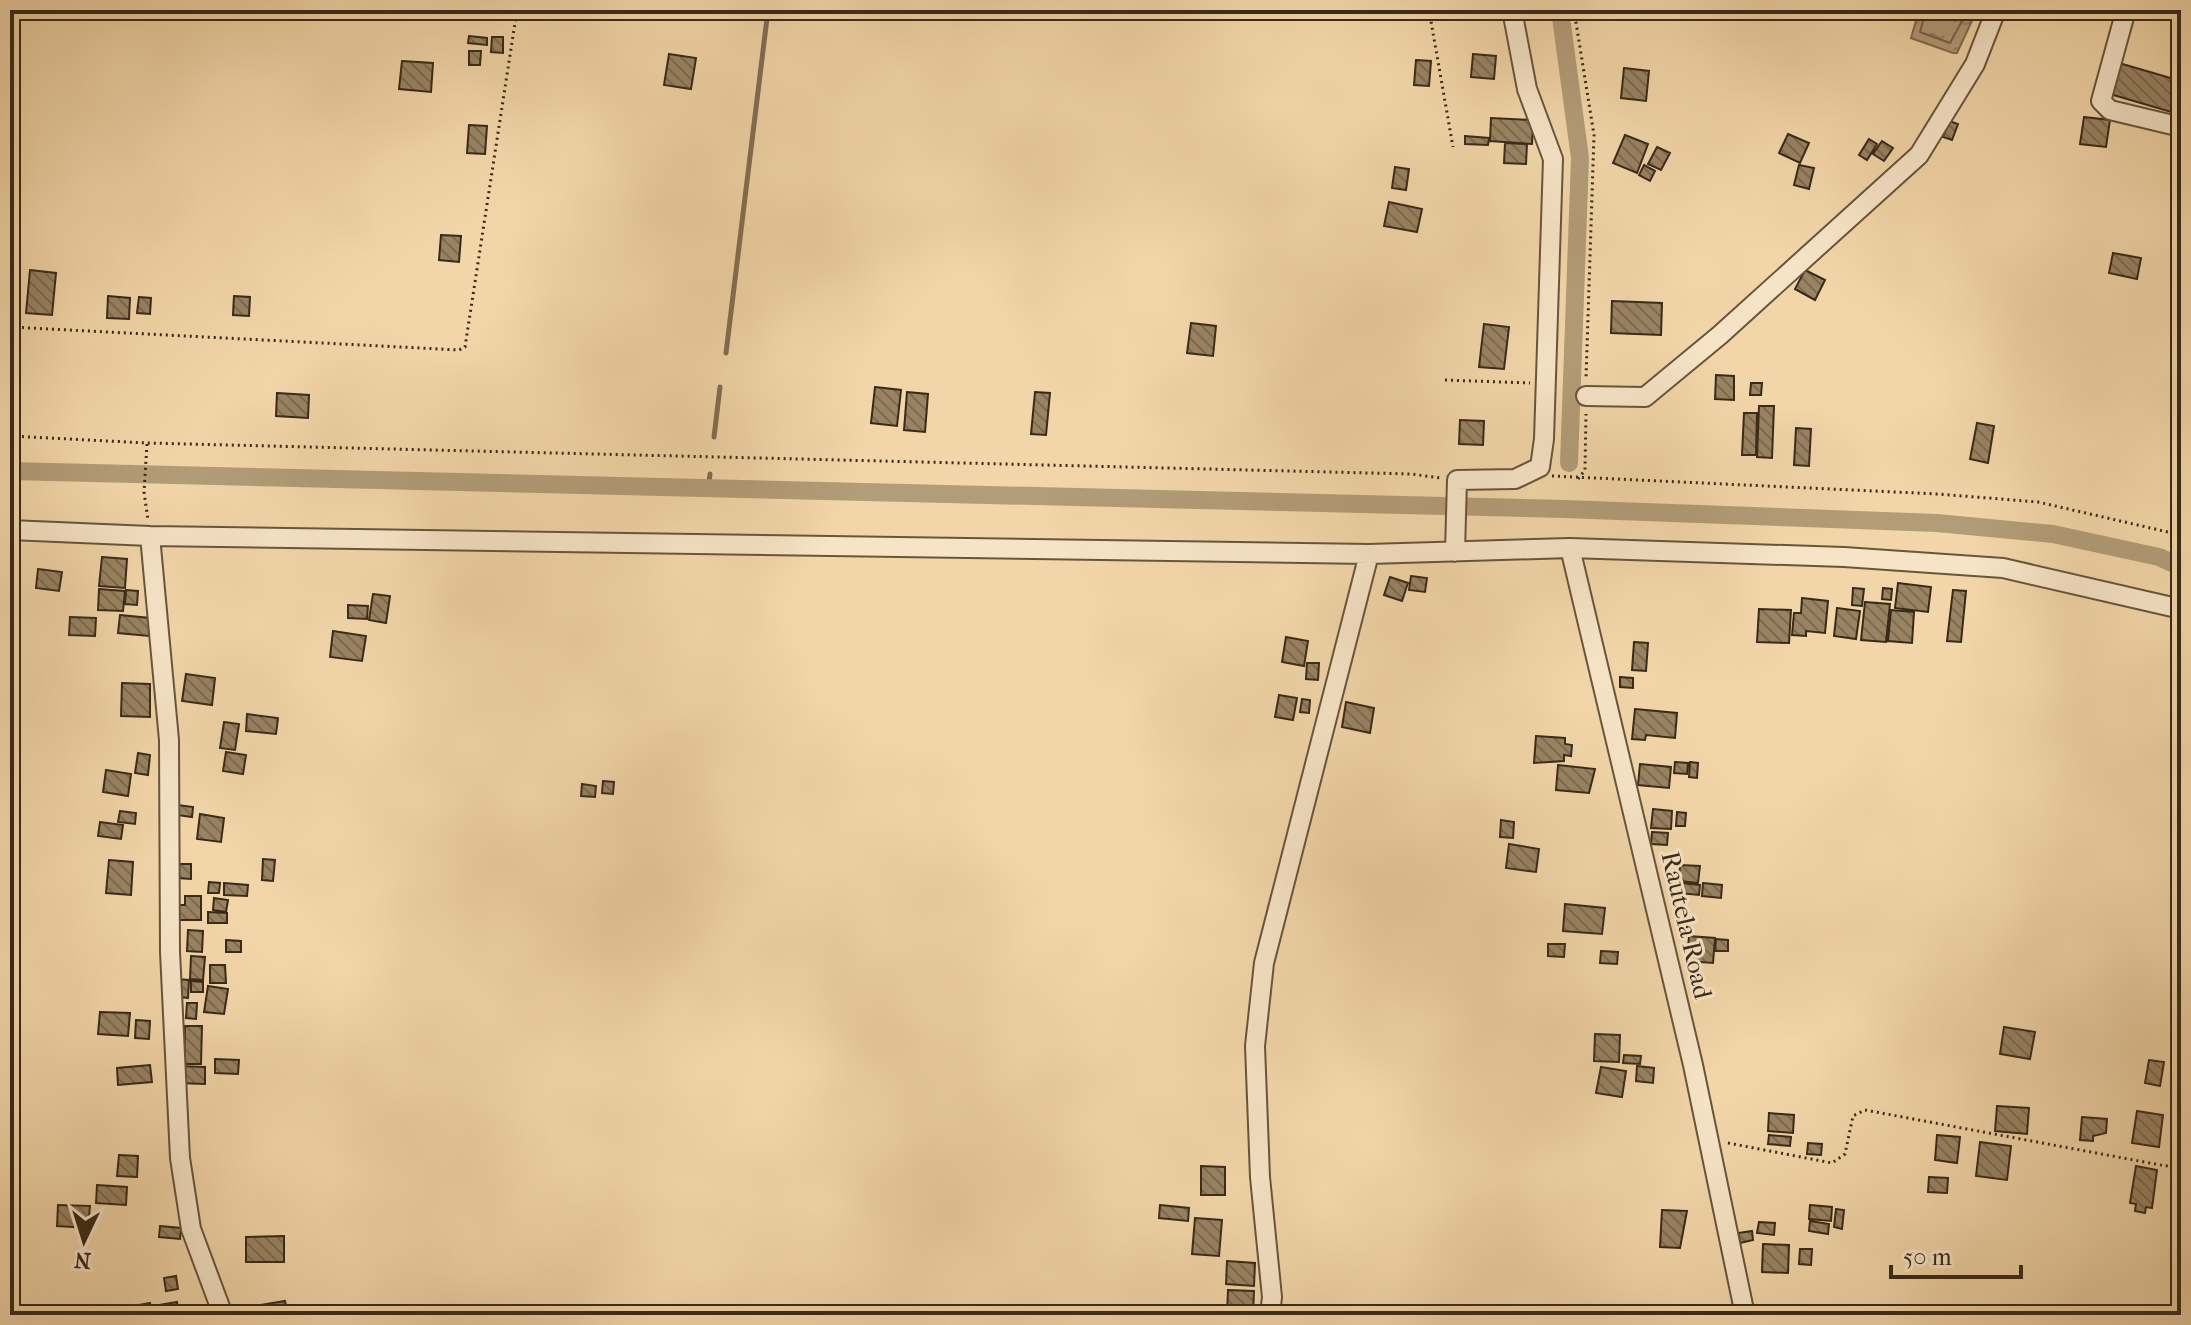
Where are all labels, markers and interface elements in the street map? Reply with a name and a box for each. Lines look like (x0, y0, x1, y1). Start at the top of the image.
street label: Rautela Road (1654, 848, 1719, 1003)
north arrow (44, 1201, 124, 1281)
scale bar (1891, 1229, 2021, 1279)
text: 50 m (1903, 1243, 1952, 1271)
text: N (73, 1246, 92, 1274)

